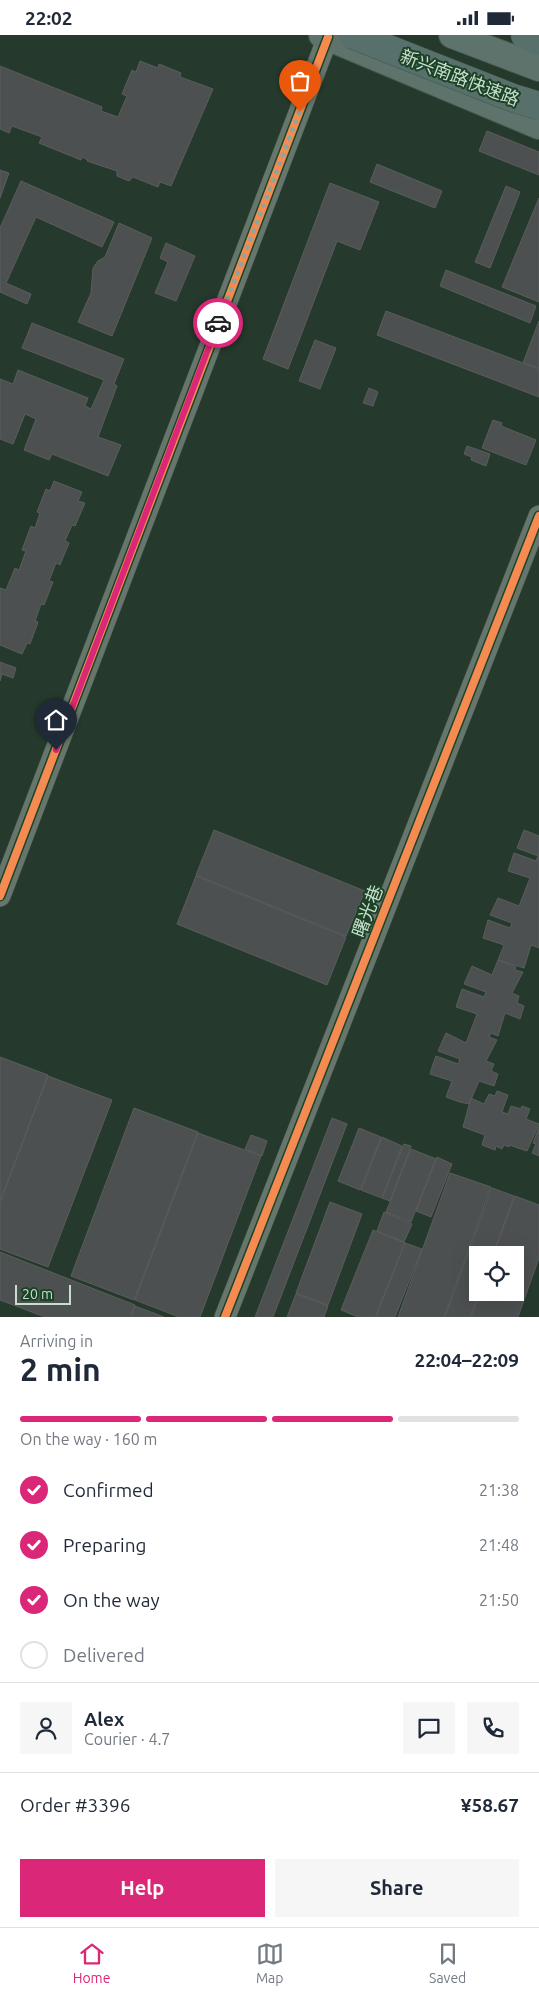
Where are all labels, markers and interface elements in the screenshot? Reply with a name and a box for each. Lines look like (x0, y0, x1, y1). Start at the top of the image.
text: 22:02 (25, 7, 73, 29)
street label: 新兴南路快速路 (398, 45, 522, 109)
pin (279, 60, 321, 111)
icon: bag (286, 67, 314, 95)
courier (193, 298, 243, 348)
icon: car (204, 309, 232, 337)
pin (35, 699, 77, 750)
icon: home (42, 706, 70, 734)
street label: 曙光巷 (348, 882, 386, 940)
map controls (469, 1246, 524, 1301)
button: locate (469, 1246, 524, 1301)
scale bar (15, 1282, 71, 1305)
text: 20 m (22, 1286, 53, 1302)
text: Arriving in (20, 1332, 93, 1350)
text: 22:04–22:09 (414, 1349, 519, 1371)
text: 2 min (20, 1351, 101, 1387)
text: On the way · 160 m (20, 1430, 157, 1448)
icon: check (20, 1476, 48, 1504)
text: Confirmed (63, 1479, 154, 1501)
text: 21:38 (479, 1481, 519, 1499)
icon: check (20, 1531, 48, 1559)
text: Preparing (63, 1534, 147, 1556)
text: 21:48 (479, 1536, 519, 1554)
icon: check (20, 1586, 48, 1614)
text: On the way (63, 1589, 160, 1611)
text: 21:50 (479, 1591, 519, 1609)
text: Delivered (63, 1644, 145, 1666)
button: person (20, 1702, 72, 1754)
button: chat (403, 1702, 455, 1754)
button: phone (467, 1702, 519, 1754)
text: Alex (84, 1708, 124, 1730)
text: Courier · 4.7 (84, 1730, 170, 1748)
text: Order #3396 (20, 1794, 130, 1816)
text: ¥58.67 (461, 1794, 519, 1816)
button: Help (20, 1859, 265, 1917)
button: Share (275, 1859, 519, 1917)
tab: Home (73, 1940, 110, 1986)
tab: Map (256, 1940, 284, 1986)
tab: Saved (429, 1940, 466, 1986)

